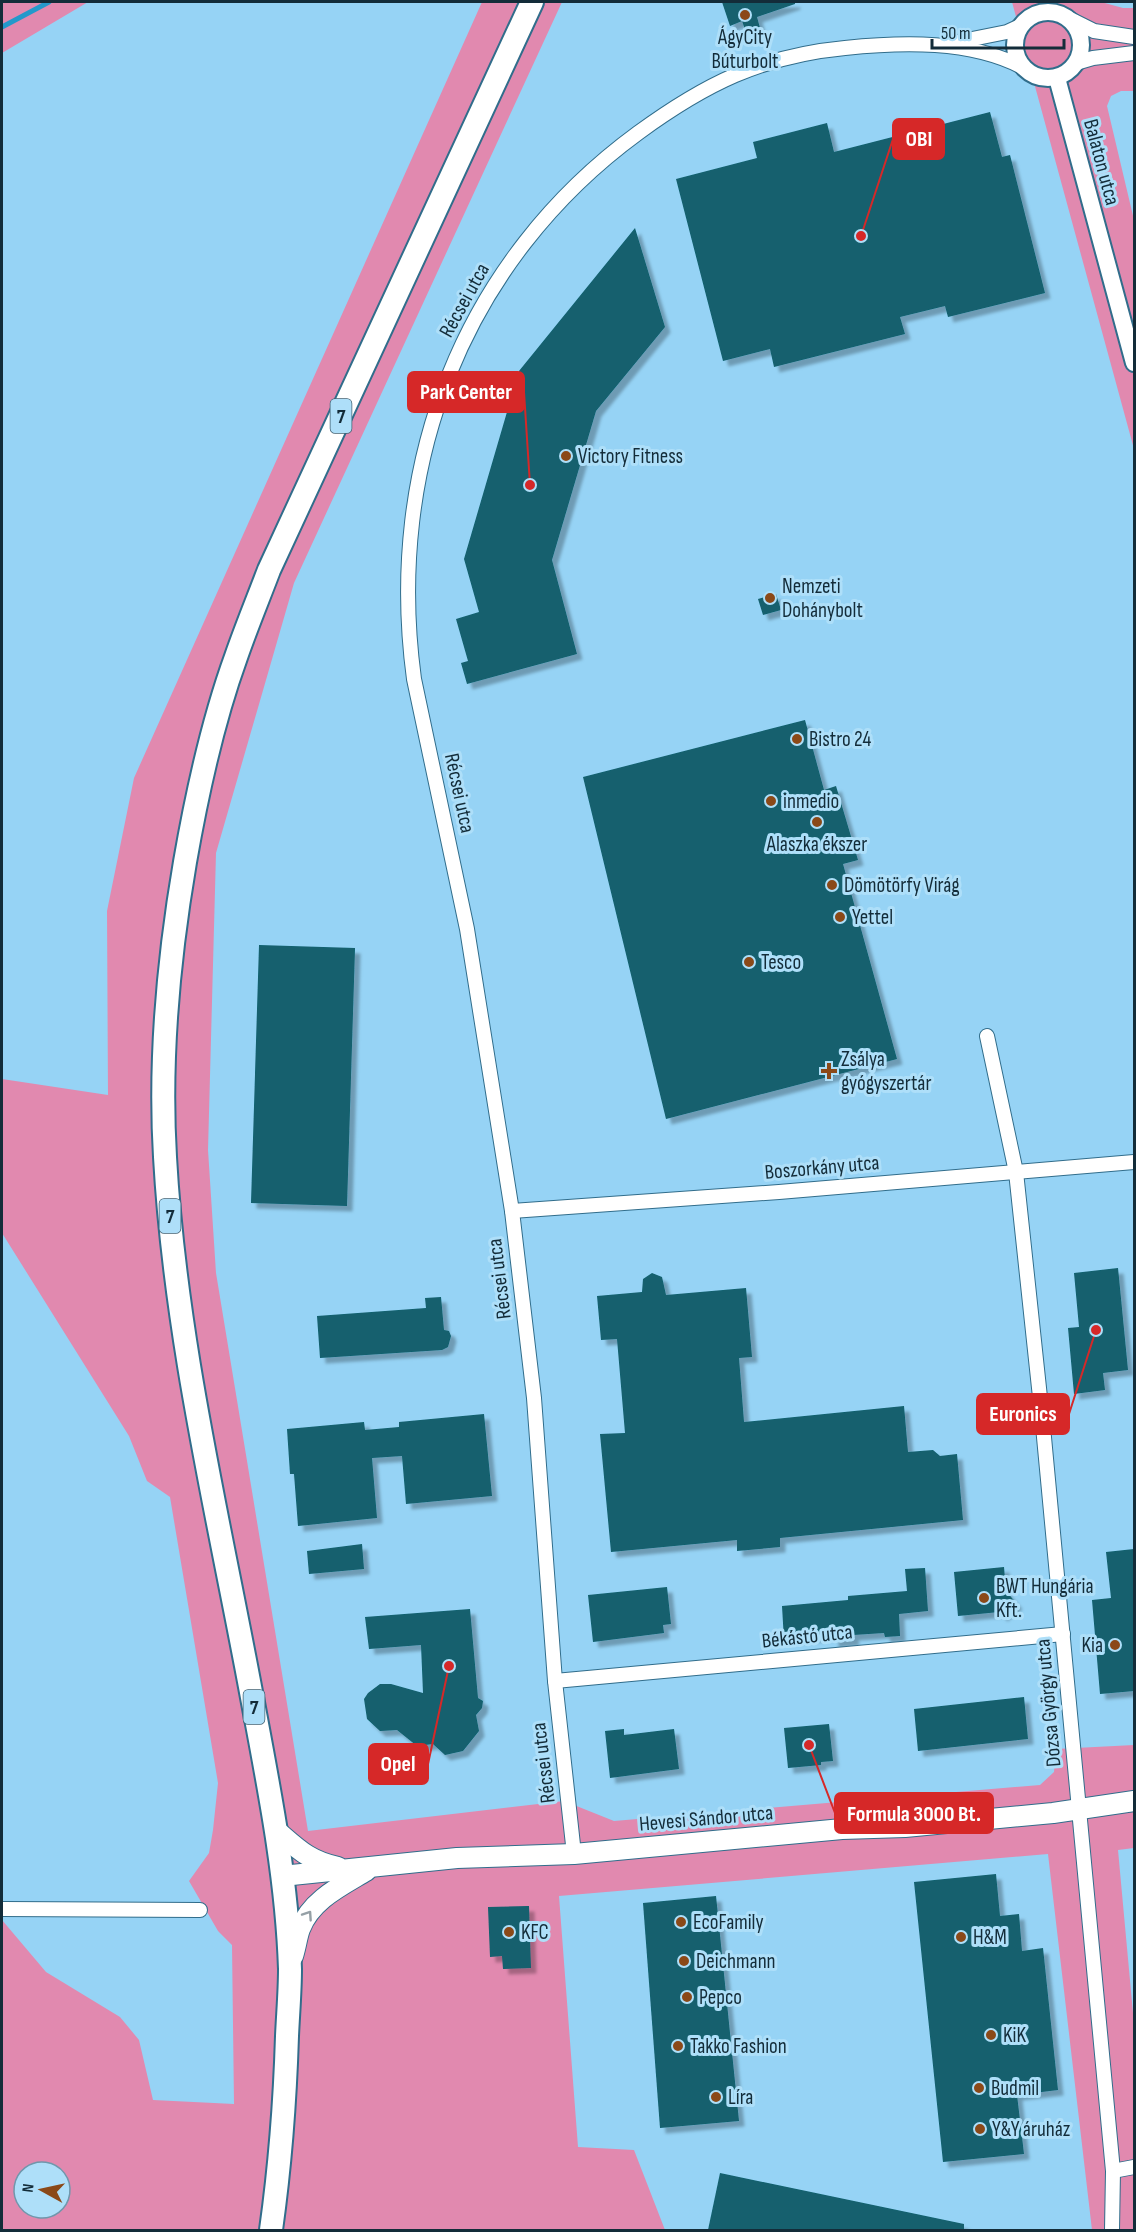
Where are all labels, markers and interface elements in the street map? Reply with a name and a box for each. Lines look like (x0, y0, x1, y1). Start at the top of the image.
marker: ÁgyCity Búturbolt (738, 8, 752, 22)
scale bar (932, 12, 1064, 50)
text: 50 m (941, 23, 971, 44)
place label: ÁgyCity Búturbolt (711, 25, 779, 74)
street label: Balaton utca (1078, 116, 1125, 208)
callout: OBI (893, 119, 944, 159)
text: OBI (906, 126, 932, 153)
street label: Récsei utca (434, 259, 495, 342)
callout: Park Center (408, 372, 524, 412)
text: Park Center (420, 379, 512, 406)
road number: 7 (330, 399, 352, 433)
place label: Victory Fitness (578, 444, 683, 469)
marker: Victory Fitness (559, 449, 573, 463)
place label: Nemzeti Dohánybolt (782, 574, 863, 623)
marker: Nemzeti Dohánybolt (763, 591, 777, 605)
place label: Bistro 24 (809, 727, 871, 752)
marker: Bistro 24 (790, 732, 804, 746)
street label: Récsei utca (439, 751, 480, 835)
place label: inmedio (783, 789, 839, 814)
marker: inmedio (764, 794, 778, 808)
marker: Alaszka ékszer (810, 815, 824, 829)
place label: Alaszka ékszer (766, 832, 867, 857)
place label: Dömötörfy Virág (844, 873, 960, 898)
marker: Dömötörfy Virág (825, 878, 839, 892)
place label: Yettel (852, 905, 893, 930)
marker: Yettel (833, 910, 847, 924)
place label: Tesco (761, 950, 801, 975)
marker: Tesco (742, 955, 756, 969)
place label: Zsálya gyógyszertár (841, 1047, 931, 1096)
marker: Zsálya gyógyszertár (822, 1064, 836, 1078)
street label: Boszorkány utca (764, 1150, 880, 1185)
road number: 7 (160, 1199, 180, 1233)
street label: Récsei utca (482, 1237, 517, 1321)
callout: Euronics (977, 1394, 1069, 1434)
text: Euronics (989, 1401, 1057, 1428)
place label: BWT Hungária Kft. (996, 1574, 1094, 1623)
marker: BWT Hungária Kft. (977, 1591, 991, 1605)
street label: Békástó utca (761, 1619, 854, 1654)
place label: Kia (1081, 1633, 1103, 1658)
street label: Dózsa György utca (1030, 1638, 1067, 1768)
marker: Kia (1108, 1638, 1122, 1652)
road number: 7 (244, 1690, 264, 1724)
street label: Récsei utca (526, 1721, 561, 1805)
callout: Opel (369, 1744, 428, 1784)
text: Opel (381, 1751, 415, 1778)
callout: Formula 3000 Bt. (835, 1793, 993, 1833)
street label: Hevesi Sándor utca (638, 1800, 774, 1837)
text: Formula 3000 Bt. (847, 1801, 981, 1828)
place label: EcoFamily (693, 1910, 764, 1935)
one-way arrow (301, 1911, 312, 1922)
marker: EcoFamily (674, 1915, 688, 1929)
place label: KFC (521, 1920, 549, 1945)
marker: KFC (502, 1925, 516, 1939)
place label: H&M (973, 1925, 1007, 1950)
marker: H&M (954, 1930, 968, 1944)
place label: Deichmann (696, 1949, 776, 1974)
marker: Deichmann (677, 1954, 691, 1968)
place label: Pepco (699, 1985, 742, 2010)
marker: Pepco (680, 1990, 694, 2004)
place label: KiK (1003, 2023, 1026, 2048)
marker: KiK (984, 2028, 998, 2042)
place label: Takko Fashion (690, 2034, 787, 2059)
marker: Takko Fashion (671, 2039, 685, 2053)
place label: Budmil (991, 2076, 1039, 2101)
marker: Budmil (972, 2081, 986, 2095)
place label: Líra (728, 2085, 753, 2110)
marker: Líra (709, 2090, 723, 2104)
place label: Y&Y áruház (992, 2117, 1071, 2142)
marker: Y&Y áruház (973, 2122, 987, 2136)
north arrow (12, 2160, 72, 2220)
text: N (19, 2183, 39, 2194)

